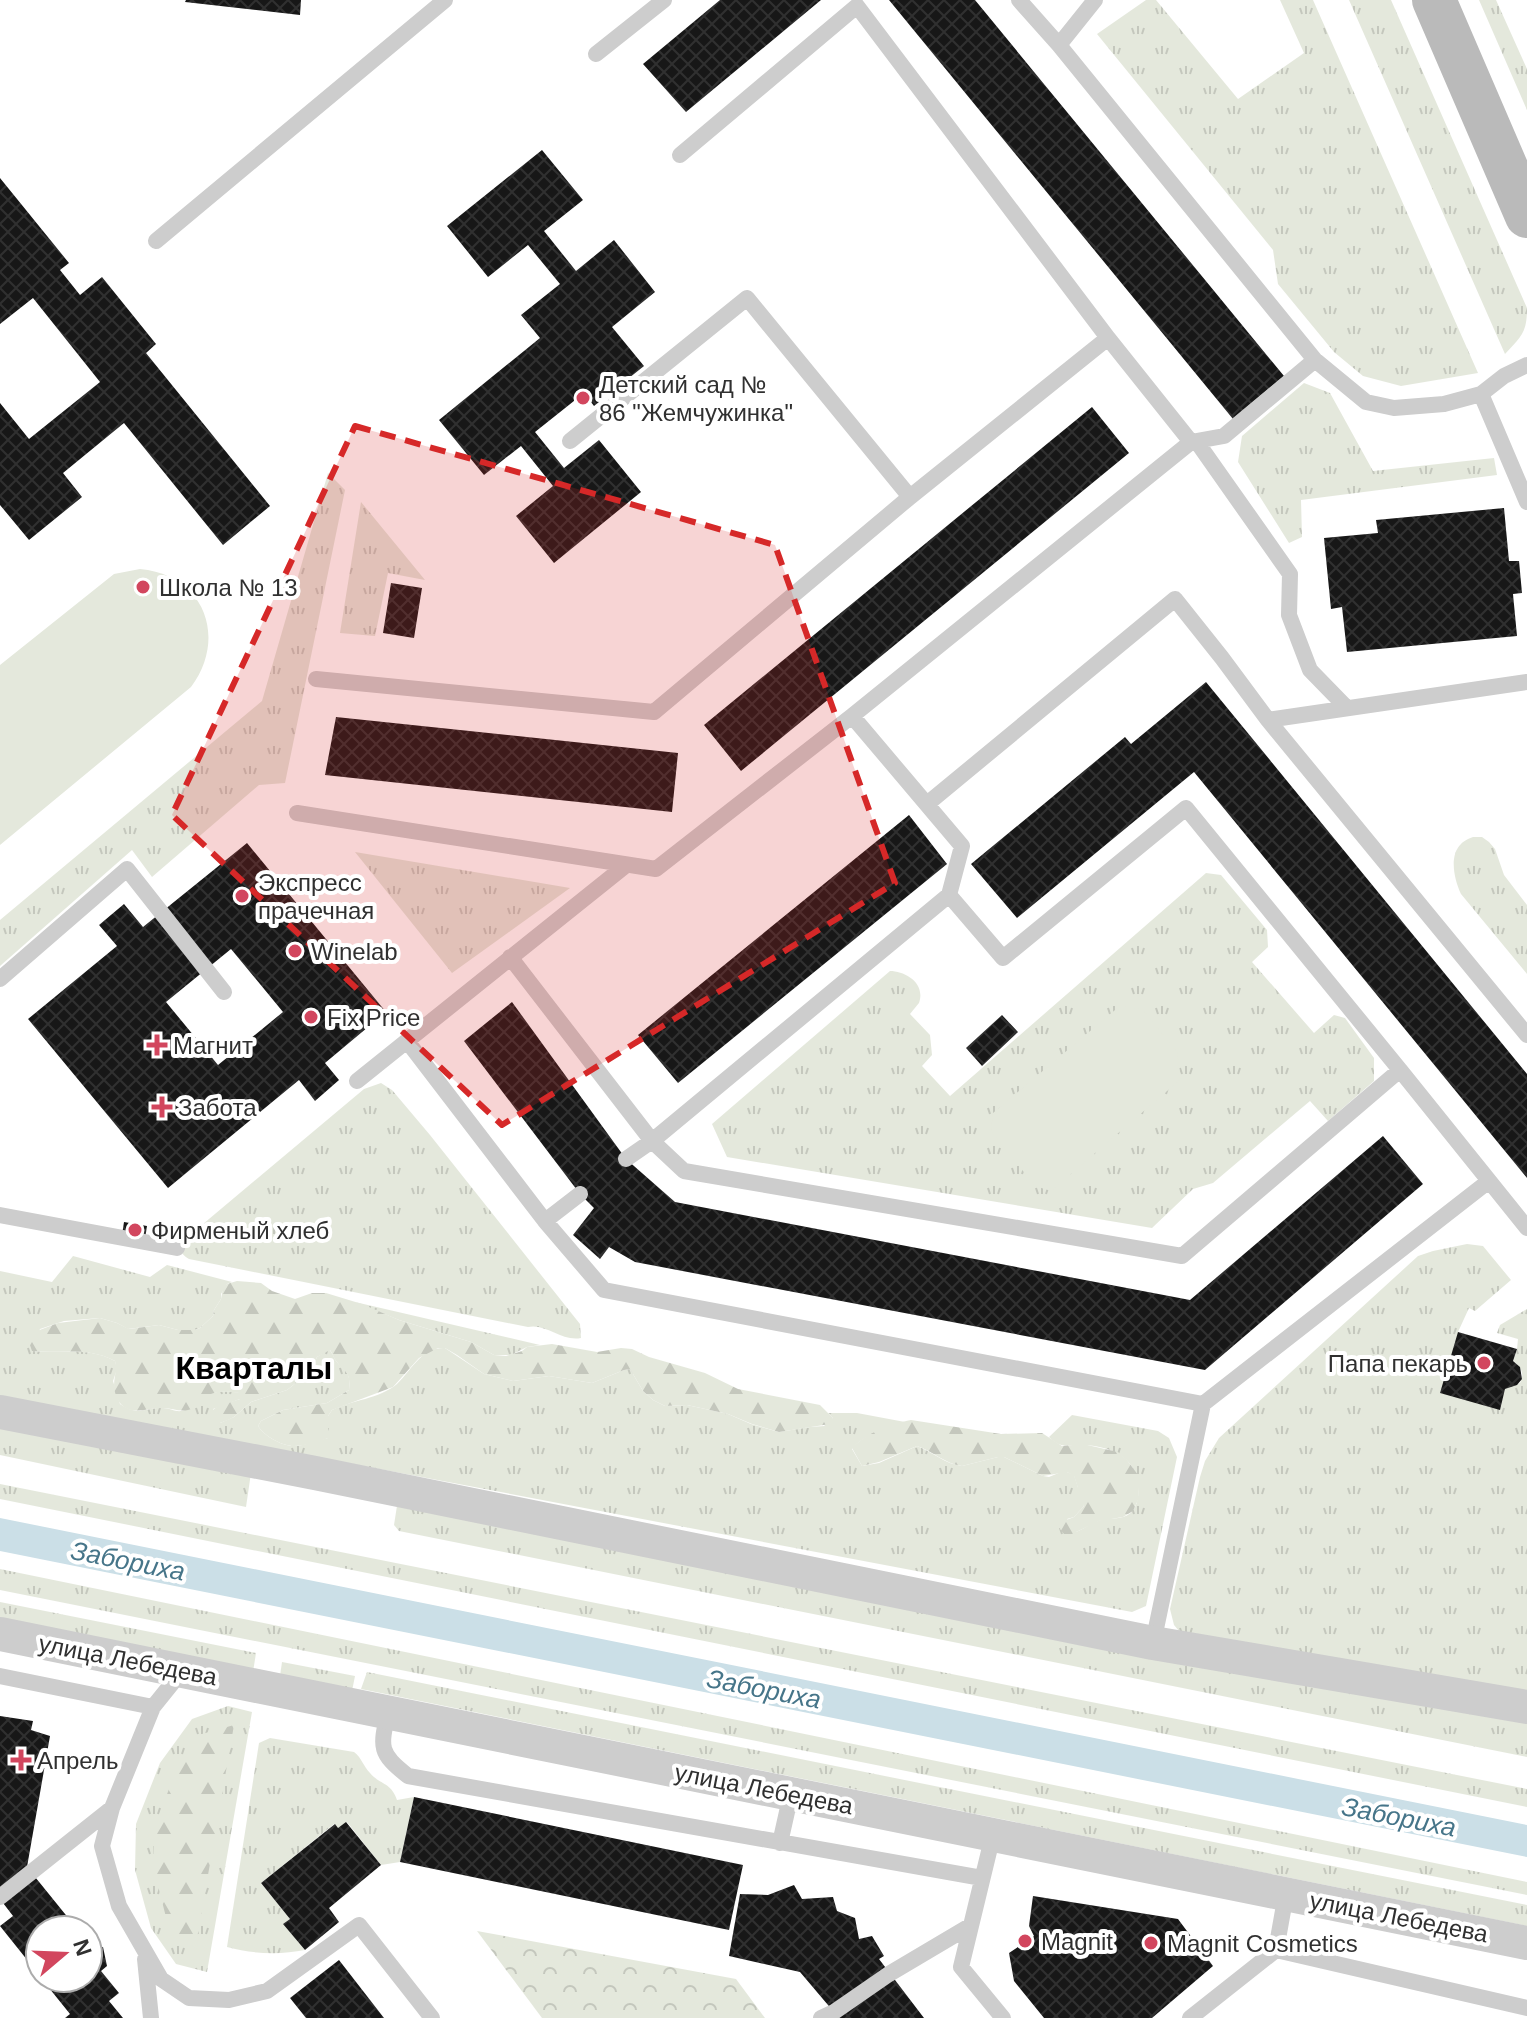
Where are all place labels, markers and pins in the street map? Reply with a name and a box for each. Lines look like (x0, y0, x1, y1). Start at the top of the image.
place label: Детский сад № 86 "Жемчужинка" (599, 371, 793, 426)
marker: Детский сад № 86 "Жемчужинка" (574, 389, 592, 407)
place label: Школа № 13 (159, 574, 298, 601)
marker: Школа № 13 (134, 578, 152, 596)
place label: Экспресс прачечная (258, 869, 374, 924)
marker: Экспресс прачечная (233, 887, 251, 905)
place label: Winelab (311, 938, 398, 965)
marker: Winelab (286, 942, 304, 960)
place label: Fix Price (327, 1004, 420, 1031)
marker: Fix Price (302, 1008, 320, 1026)
place label: Магнит (173, 1032, 253, 1059)
marker: Магнит (148, 1036, 166, 1054)
place label: Забота (178, 1094, 257, 1121)
marker: Забота (153, 1098, 171, 1116)
place label: Фирменый хлеб (151, 1217, 329, 1244)
marker: Фирменый хлеб (126, 1221, 144, 1239)
place label: Папа пекарь (1328, 1350, 1468, 1377)
marker: Папа пекарь (1475, 1354, 1493, 1372)
place label: Апрель (37, 1747, 118, 1774)
marker: Апрель (12, 1751, 30, 1769)
place label: Magnit (1041, 1928, 1113, 1955)
place label: Magnit Cosmetics (1167, 1930, 1358, 1957)
marker: Magnit (1016, 1932, 1034, 1950)
marker: Magnit Cosmetics (1142, 1934, 1160, 1952)

